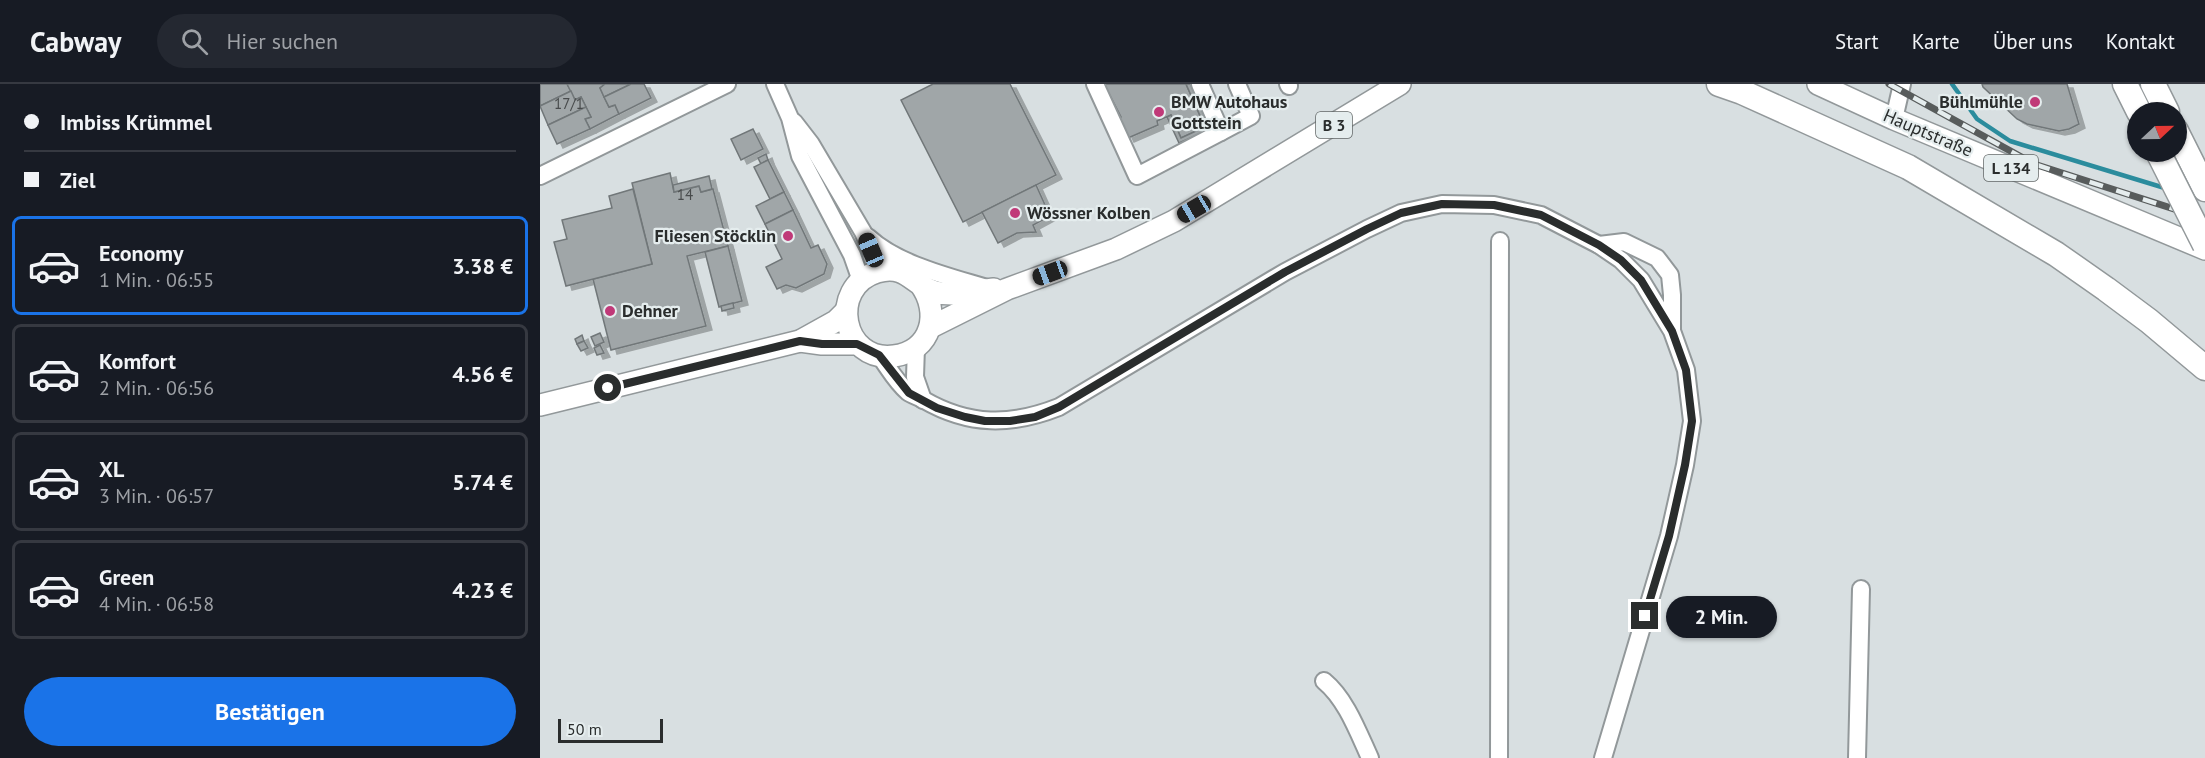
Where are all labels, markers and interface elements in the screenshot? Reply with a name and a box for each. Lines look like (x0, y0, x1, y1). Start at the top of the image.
search box (157, 14, 577, 68)
text: Cabway (30, 23, 121, 60)
icon: search (178, 25, 211, 58)
text: Hier suchen (226, 27, 338, 55)
text: Start (1835, 28, 1879, 55)
text: Karte (1912, 28, 1960, 55)
text: Über uns (1993, 28, 2073, 55)
text: Kontakt (2106, 28, 2175, 55)
place label: BMW Autohaus Gottstein (1171, 90, 1288, 134)
place label: Bühlmühle (1939, 90, 2023, 113)
house number: 17/1 (554, 94, 584, 113)
marker: Bühlmühle (2028, 95, 2042, 109)
north arrow (2127, 102, 2187, 162)
map controls (2127, 102, 2187, 162)
street label: Hauptstraße (1880, 103, 1976, 162)
marker: BMW Autohaus Gottstein (1152, 105, 1166, 119)
text: Imbiss Krümmel (60, 108, 212, 136)
road number: B 3 (1316, 112, 1352, 138)
road number: L 134 (1984, 155, 2038, 181)
text: Ziel (60, 166, 95, 194)
house number: 14 (677, 185, 693, 204)
car (1174, 192, 1214, 226)
place label: Wössner Kolben (1027, 201, 1151, 224)
marker: Wössner Kolben (1008, 206, 1022, 220)
place label: Fliesen Stöcklin (655, 224, 776, 247)
marker: Fliesen Stöcklin (781, 229, 795, 243)
car (856, 230, 886, 270)
icon: car (27, 239, 81, 293)
text: Economy (99, 239, 183, 267)
text: 3.38 € (452, 252, 513, 280)
car (1030, 258, 1070, 288)
text: 1 Min. · 06:55 (99, 267, 214, 293)
place label: Dehner (622, 299, 679, 322)
marker: Dehner (603, 304, 617, 318)
icon: car (27, 347, 81, 401)
text: Komfort (99, 347, 176, 375)
text: 4.56 € (452, 360, 513, 388)
route start (594, 374, 621, 401)
text: 2 Min. · 06:56 (99, 375, 214, 401)
icon: car (27, 455, 81, 509)
text: XL (99, 455, 124, 483)
text: 5.74 € (452, 468, 513, 496)
text: 3 Min. · 06:57 (99, 483, 214, 509)
icon: car (27, 563, 81, 617)
text: Green (99, 563, 154, 591)
text: 4.23 € (452, 576, 513, 604)
text: 4 Min. · 06:58 (99, 591, 214, 617)
callout: 2 Min. (1666, 595, 1777, 637)
route end (1631, 602, 1658, 629)
text: 2 Min. (1695, 604, 1748, 630)
button: Bestätigen (24, 677, 516, 746)
scale bar (558, 716, 663, 744)
text: 50 m (567, 719, 602, 739)

